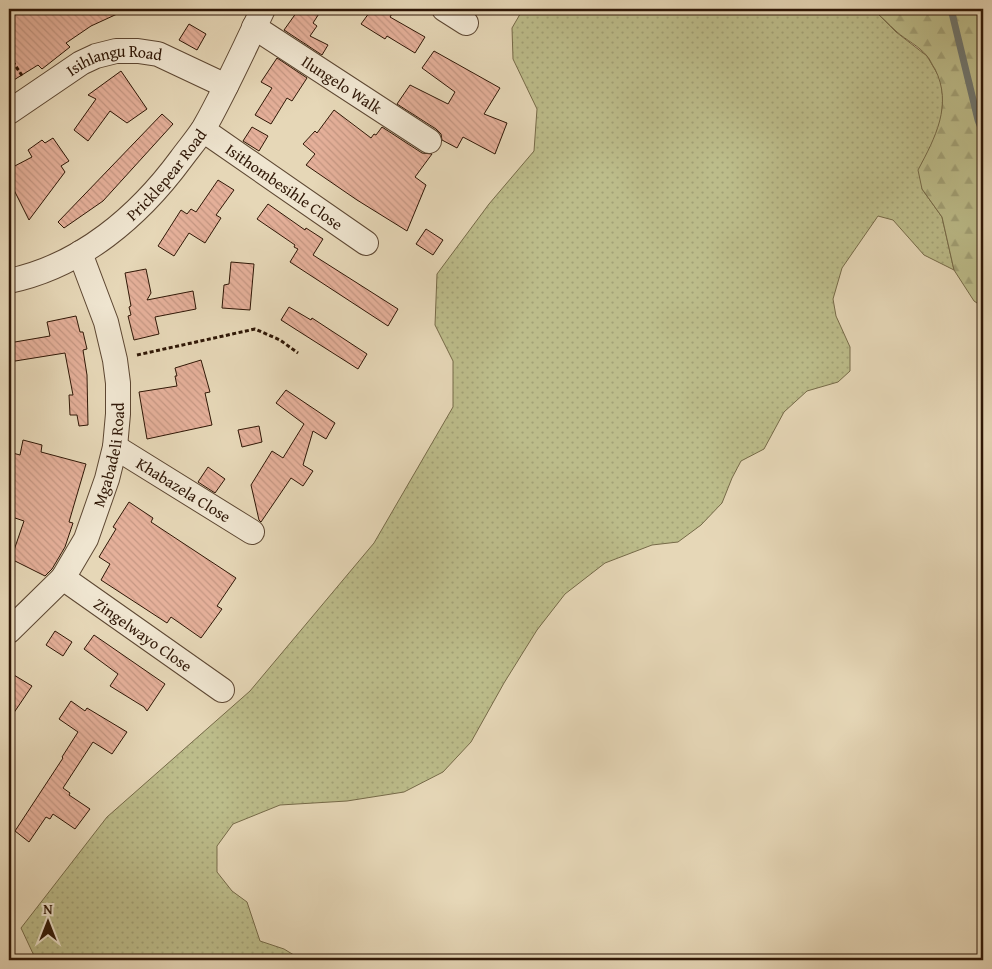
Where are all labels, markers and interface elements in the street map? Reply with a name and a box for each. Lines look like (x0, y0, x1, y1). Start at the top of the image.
street label: Isihlangu Road (61, 39, 164, 82)
street label: Ilungelo Walk (297, 49, 388, 120)
street label: Pricklepear Road (120, 123, 212, 226)
street label: Isithombesihle Close (221, 137, 348, 236)
street label: Mgabadeli Road (86, 402, 130, 510)
street label: Khabazela Close (132, 451, 236, 528)
street label: Zingelwayo Close (89, 591, 197, 677)
north arrow (22, 896, 72, 946)
text: N (43, 899, 53, 919)

